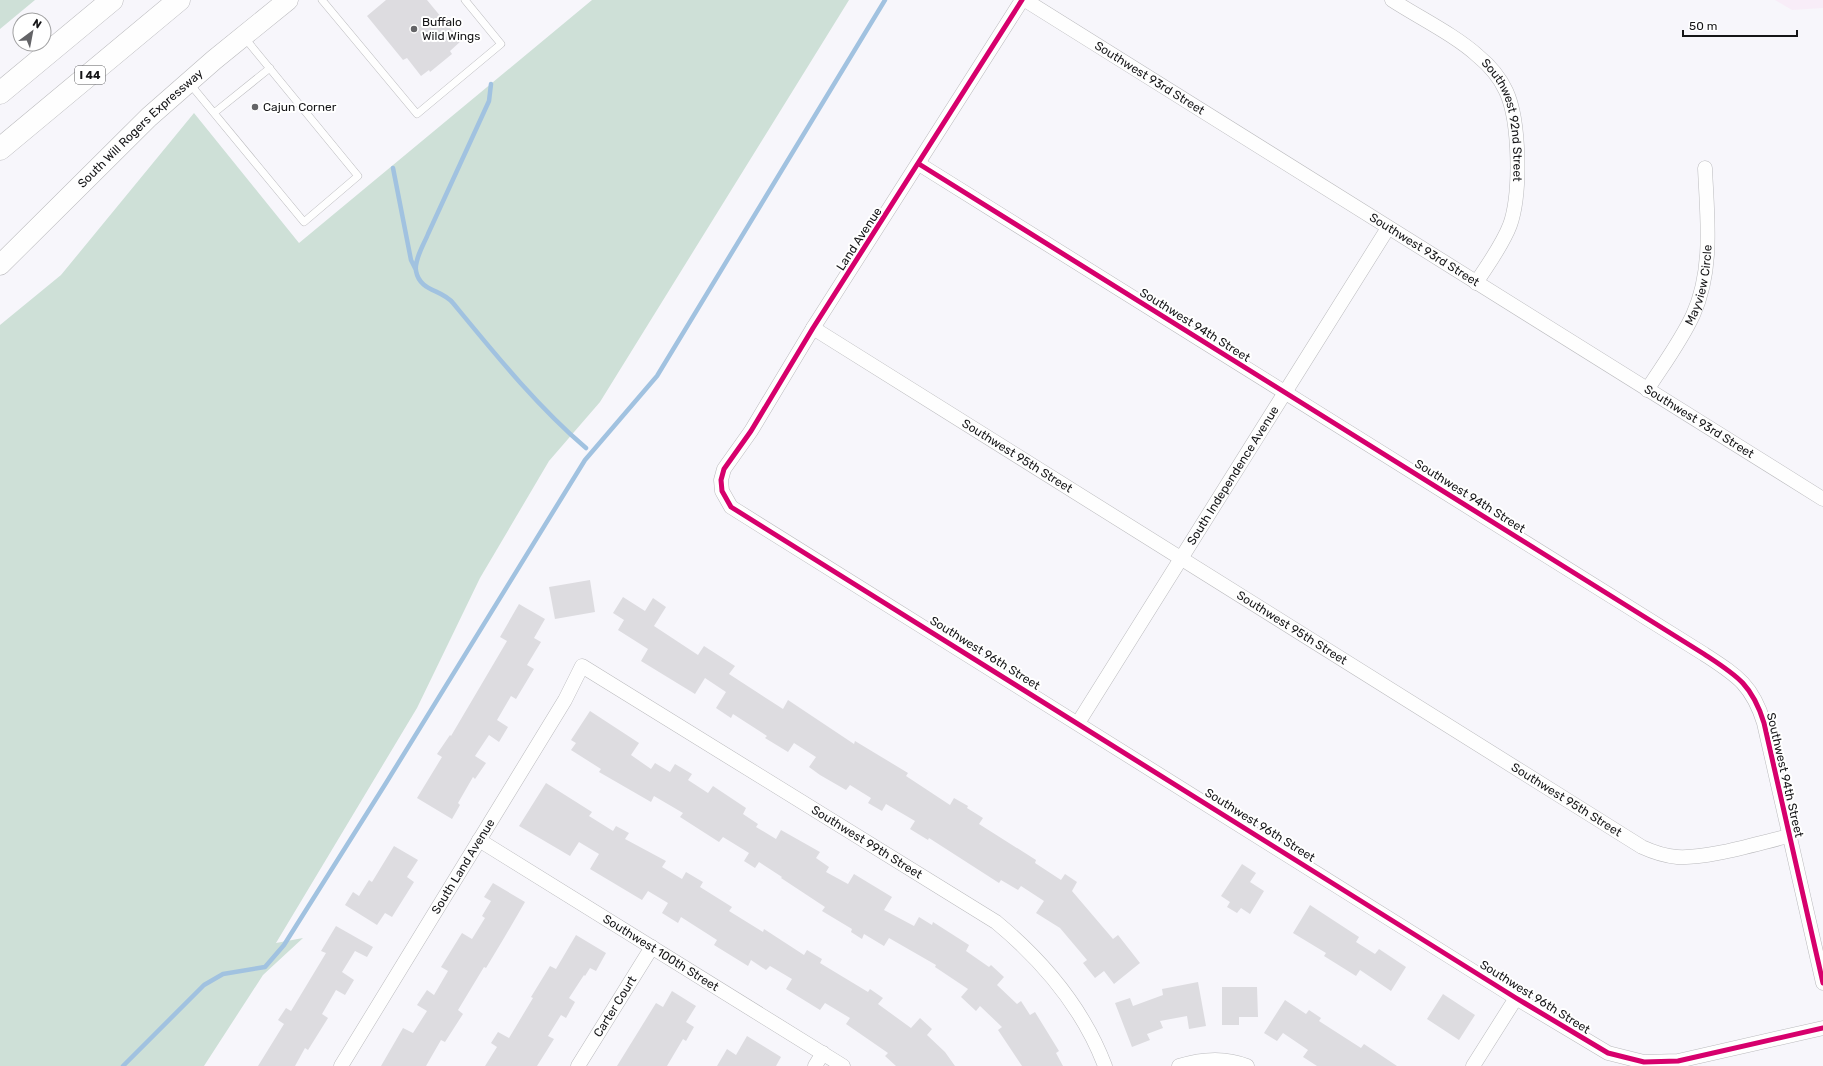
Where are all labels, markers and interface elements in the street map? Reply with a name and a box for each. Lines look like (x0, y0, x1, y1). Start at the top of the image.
north arrow (12, 12, 52, 52)
scale bar (1683, 12, 1797, 38)
place label: Buffalo Wild Wings (422, 15, 480, 43)
text: N (30, 16, 44, 32)
text: 50 m (1689, 19, 1717, 33)
marker: Buffalo Wild Wings (409, 24, 419, 34)
street label: Southwest 93rd Street (1092, 38, 1207, 118)
street label: Southwest 92nd Street (1479, 56, 1524, 182)
road number: I 44 (75, 66, 105, 84)
street label: South Will Rogers Expressway (75, 66, 206, 191)
place label: Cajun Corner (263, 100, 337, 114)
marker: Cajun Corner (250, 102, 260, 112)
street label: Land Avenue (833, 205, 885, 273)
street label: Southwest 93rd Street (1367, 210, 1482, 289)
street label: Mayview Circle (1682, 244, 1715, 327)
street label: Southwest 94th Street (1137, 285, 1253, 365)
street label: Southwest 93rd Street (1642, 382, 1757, 461)
street label: South Independence Avenue (1184, 403, 1282, 548)
street label: Southwest 95th Street (960, 416, 1075, 496)
street label: Southwest 94th Street (1412, 456, 1528, 536)
street label: Southwest 95th Street (1234, 588, 1350, 668)
street label: Southwest 96th Street (927, 613, 1043, 693)
street label: Southwest 94th Street (1764, 711, 1806, 839)
street label: Southwest 95th Street (1509, 760, 1625, 840)
street label: Southwest 96th Street (1202, 785, 1318, 865)
street label: Southwest 99th Street (809, 803, 925, 882)
street label: South Land Avenue (429, 816, 498, 917)
street label: Southwest 100th Street (600, 912, 722, 994)
street label: Southwest 96th Street (1477, 957, 1593, 1037)
street label: Carter Court (591, 973, 639, 1040)

